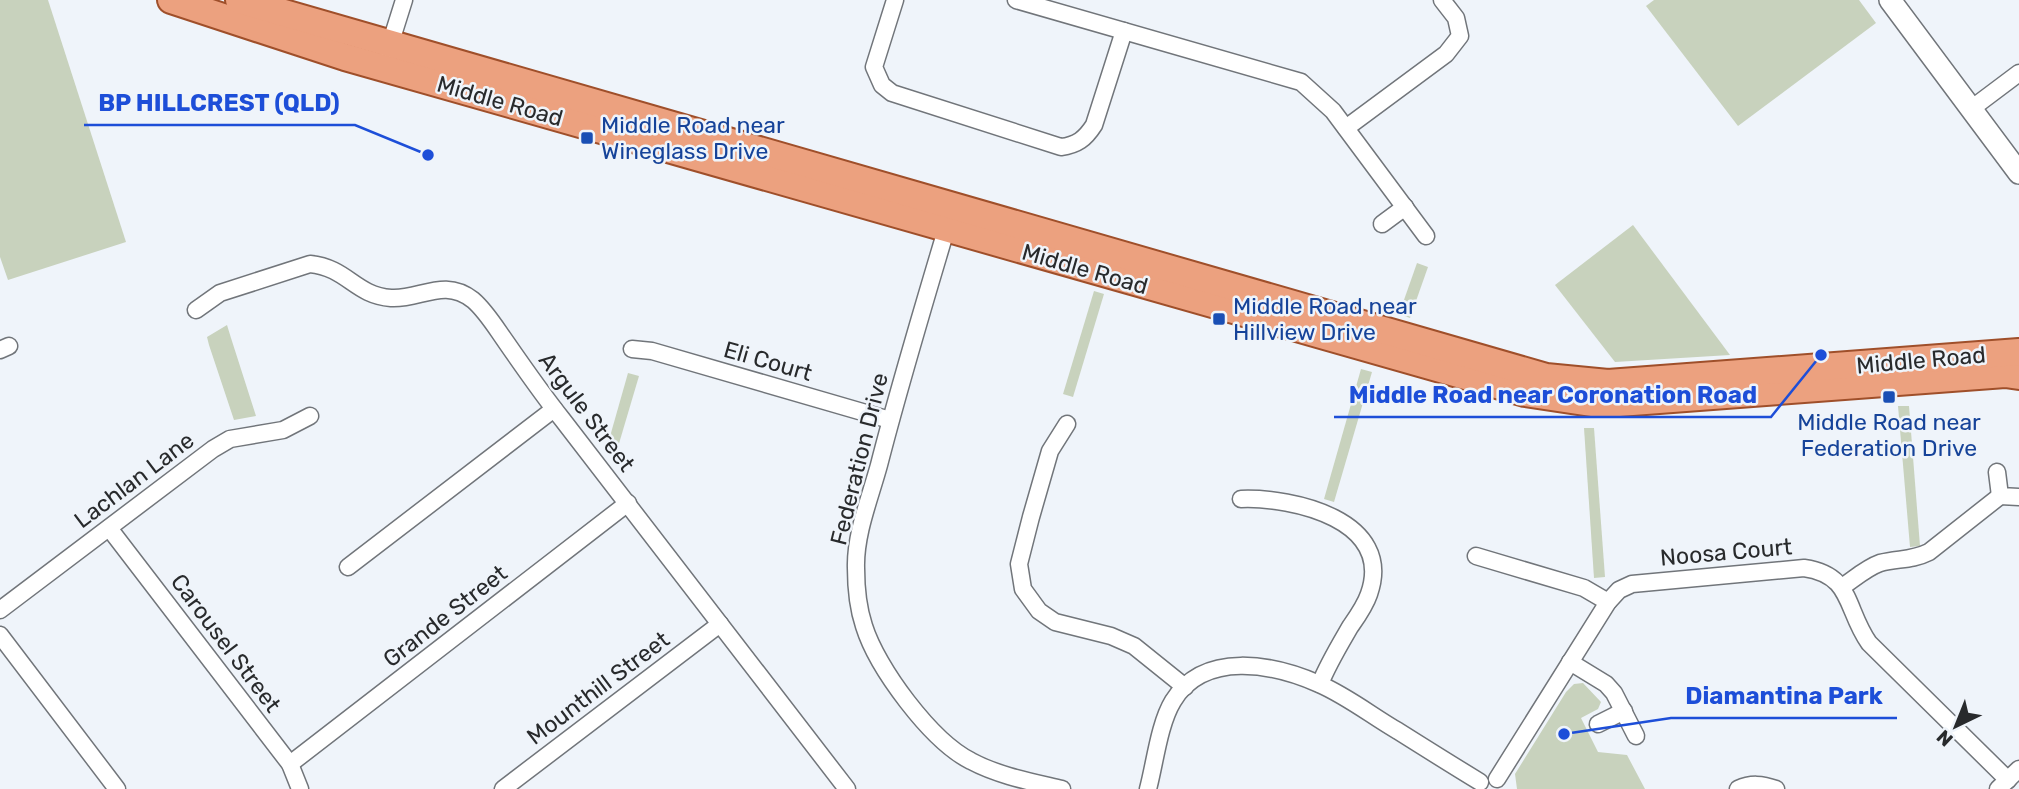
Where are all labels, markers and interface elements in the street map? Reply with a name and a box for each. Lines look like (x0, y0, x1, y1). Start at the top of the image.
street label: Middle Road (434, 70, 566, 132)
callout: BP HILLCREST (QLD) (84, 80, 355, 125)
text: BP HILLCREST (QLD) (98, 89, 340, 117)
place label: Middle Road near Wineglass Drive (601, 111, 785, 165)
marker: Middle Road near Wineglass Drive (579, 130, 595, 146)
street label: Middle Road (1019, 238, 1151, 300)
place label: Middle Road near Hillview Drive (1233, 292, 1417, 346)
marker: Middle Road near Hillview Drive (1211, 311, 1227, 327)
street label: Eli Court (720, 335, 816, 387)
street label: Middle Road (1855, 340, 1987, 380)
street label: Argule Street (533, 347, 641, 477)
street label: Federation Drive (824, 370, 894, 548)
callout: Middle Road near Coronation Road (1334, 372, 1771, 417)
text: Middle Road near Coronation Road (1349, 381, 1757, 409)
marker: Middle Road near Federation Drive (1881, 389, 1897, 405)
place label: Middle Road near Federation Drive (1797, 408, 1981, 462)
street label: Lachlan Lane (69, 426, 199, 534)
street label: Noosa Court (1659, 532, 1793, 572)
street label: Grande Street (377, 559, 513, 673)
street label: Carousel Street (165, 568, 287, 718)
street label: Mounthill Street (521, 625, 675, 751)
callout: Diamantina Park (1671, 673, 1897, 718)
text: Diamantina Park (1685, 682, 1883, 710)
north arrow (1921, 691, 1991, 761)
text: N (1932, 725, 1958, 751)

